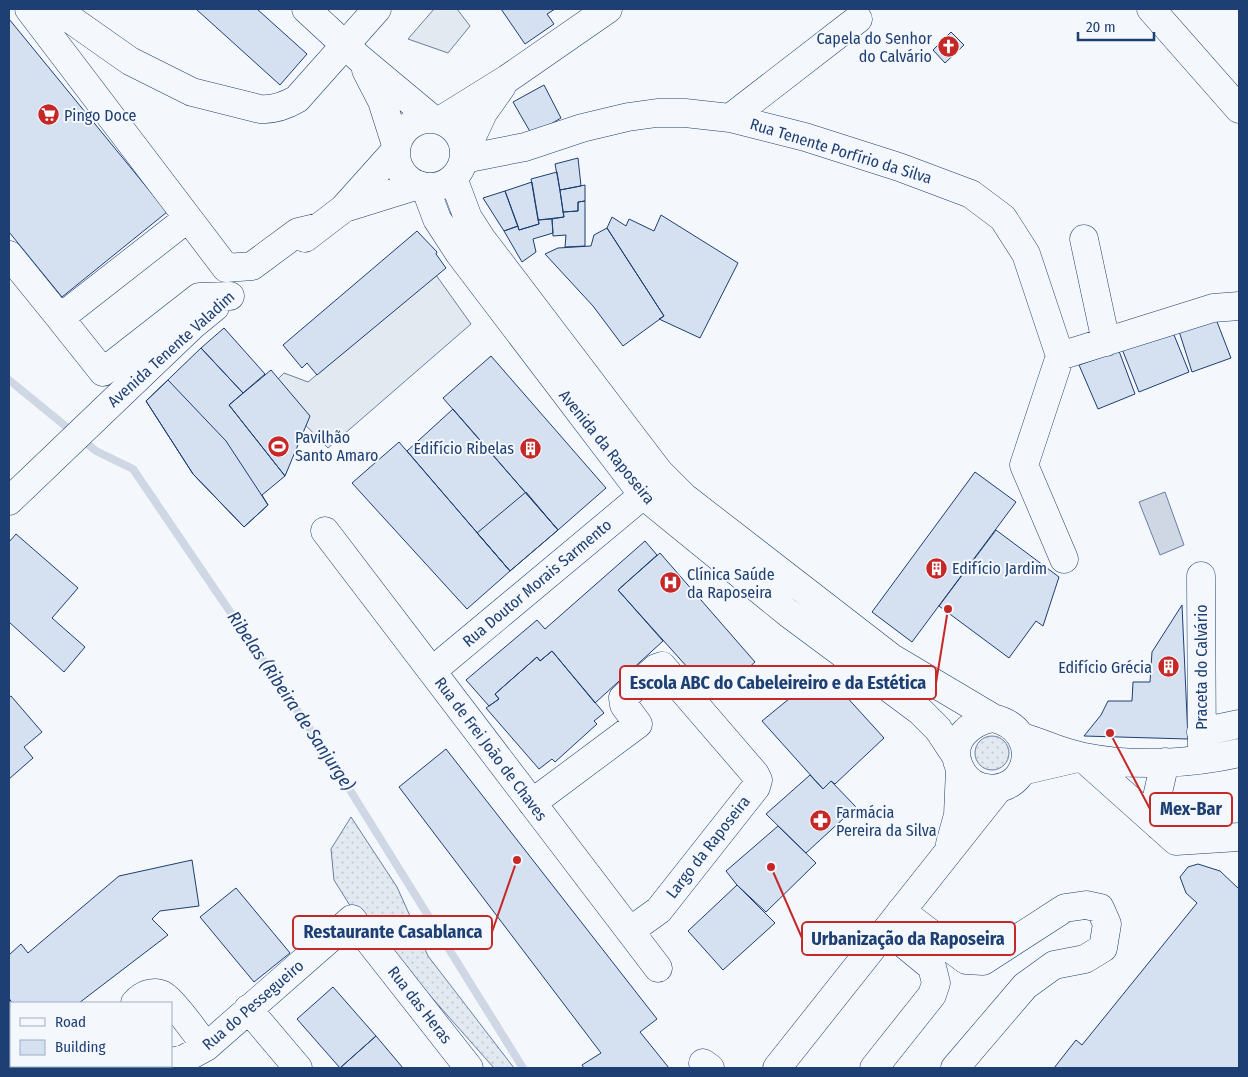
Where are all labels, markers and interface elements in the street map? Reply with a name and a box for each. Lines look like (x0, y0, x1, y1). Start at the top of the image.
scale bar (1078, 10, 1154, 42)
text: 20 m (1086, 18, 1116, 36)
place label: Capela do Senhor do Calvário (817, 29, 932, 66)
church icon: Capela do Senhor do Calvário (936, 35, 960, 59)
supermarket icon: Pingo Doce (36, 103, 60, 127)
place label: Pingo Doce (64, 106, 137, 125)
street label: Rua Tenente Porfírio da Silva (748, 114, 934, 188)
street label: Avenida Tenente Valadim (104, 287, 238, 411)
street label: Avenida da Raposeira (555, 386, 659, 508)
place label: Pavilhão Santo Amaro (295, 428, 379, 465)
sports icon: Pavilhão Santo Amaro (267, 434, 291, 458)
building icon: Edifício Ribelas (518, 436, 542, 460)
place label: Edifício Ribelas (413, 439, 514, 458)
street label: Rua Doutor Morais Sarmento (459, 515, 615, 651)
building icon: Edifício Jardim (924, 556, 948, 580)
place label: Edifício Jardim (952, 559, 1047, 578)
place label: Clínica Saúde da Raposeira (687, 565, 775, 602)
hospital icon: Clínica Saúde da Raposeira (659, 571, 683, 595)
street label: Praceta do Calvário (1192, 604, 1211, 730)
water label: Ribelas (Ribeira de Sanjurge) (223, 607, 359, 795)
building icon: Edifício Grécia (1156, 655, 1180, 679)
place label: Edifício Grécia (1058, 658, 1152, 677)
callout: Escola ABC do Cabeleireiro e da Estética (620, 666, 936, 699)
text: Escola ABC do Cabeleireiro e da Estética (630, 672, 926, 694)
street label: Rua de Frei João de Chaves (431, 673, 551, 825)
street label: Largo da Raposeira (662, 792, 754, 902)
callout: Mex-Bar (1150, 793, 1232, 826)
text: Mex-Bar (1160, 798, 1222, 820)
place label: Farmácia Pereira da Silva (836, 803, 937, 840)
pharmacy icon: Farmácia Pereira da Silva (808, 809, 832, 833)
callout: Restaurante Casablanca (293, 916, 492, 949)
text: Restaurante Casablanca (303, 921, 483, 943)
callout: Urbanização da Raposeira (802, 922, 1015, 955)
text: Urbanização da Raposeira (811, 928, 1005, 950)
street label: Rua do Pessegueiro (199, 956, 307, 1054)
street label: Rua das Heras (384, 963, 456, 1048)
legend (10, 1002, 172, 1067)
text: Road (55, 1013, 86, 1031)
text: Building (55, 1038, 106, 1056)

